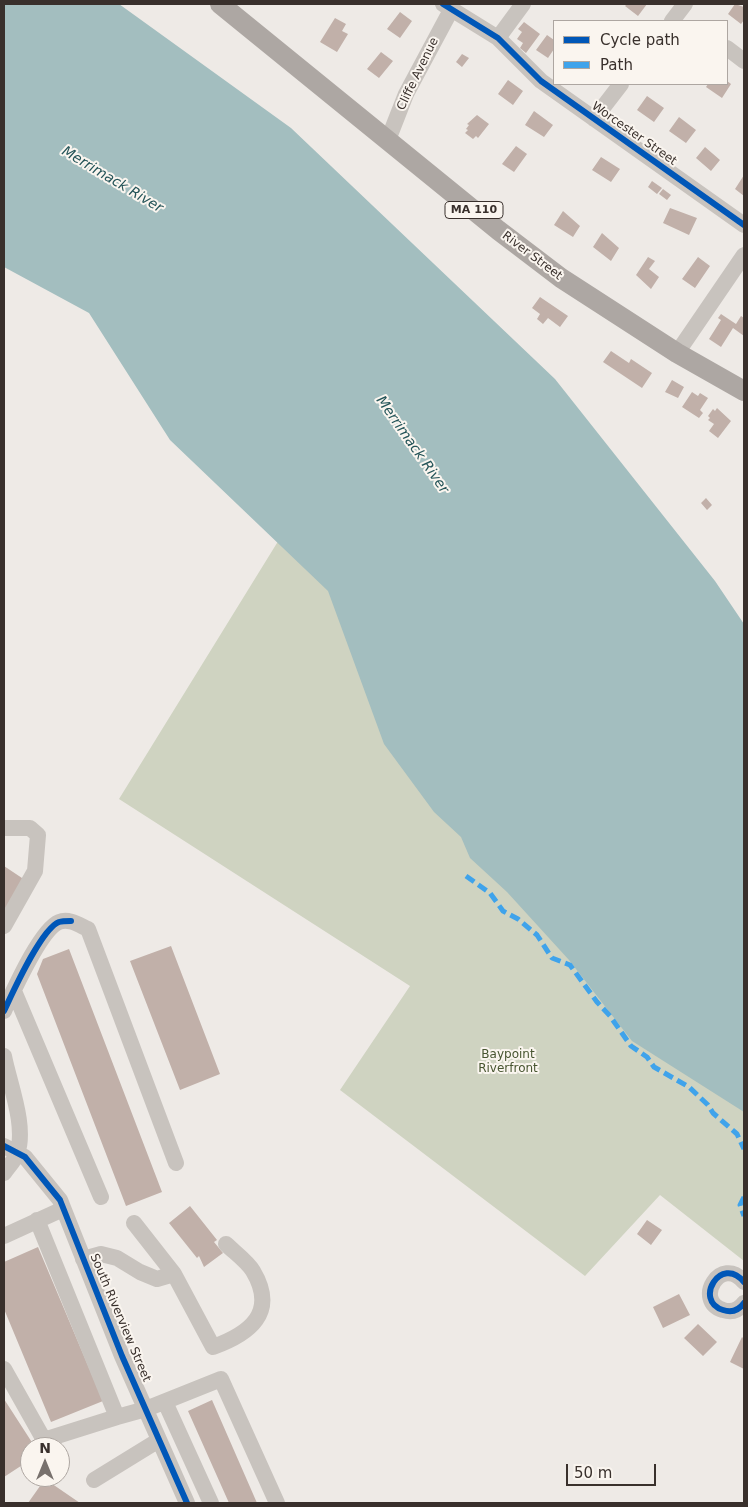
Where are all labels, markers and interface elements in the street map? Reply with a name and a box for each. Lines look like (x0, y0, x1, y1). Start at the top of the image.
legend (553, 20, 728, 85)
text: Cycle path (600, 31, 680, 49)
street label: Cliffe Avenue (394, 35, 442, 113)
text: Path (600, 56, 633, 74)
street label: Worcester Street (589, 99, 679, 169)
water label: Merrimack River (58, 143, 166, 217)
road number: MA 110 (445, 202, 503, 218)
street label: River Street (499, 229, 565, 283)
water label: Merrimack River (372, 393, 452, 497)
park label: Baypoint Riverfront (478, 1048, 538, 1076)
street label: South Riverview Street (86, 1252, 154, 1384)
north arrow (20, 1437, 70, 1487)
text: N (39, 1440, 51, 1456)
scale bar (568, 1454, 658, 1486)
text: 50 m (574, 1464, 612, 1482)

